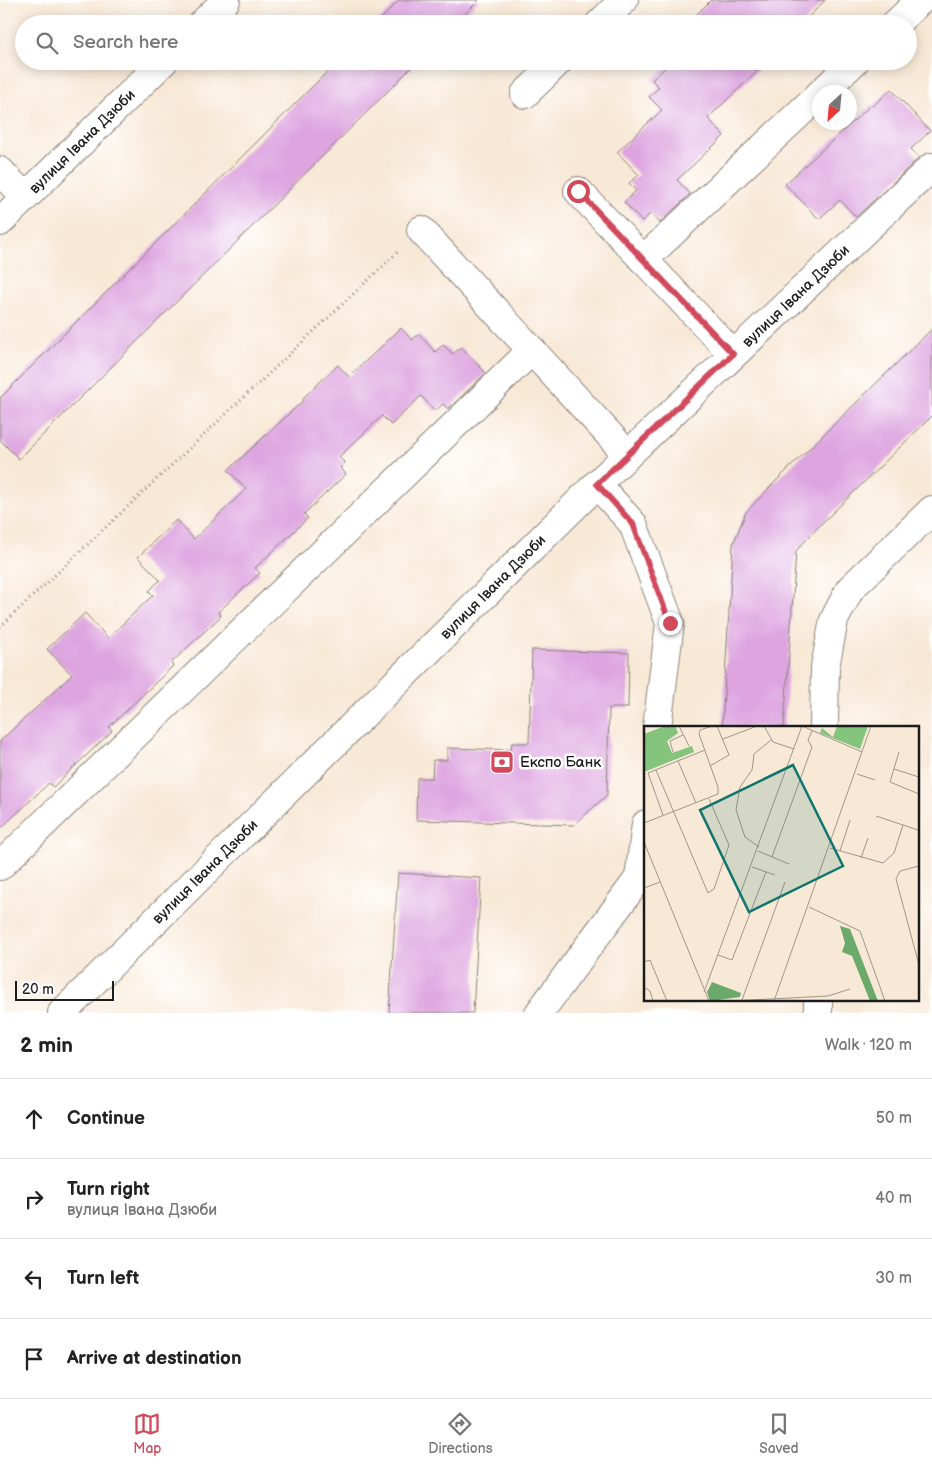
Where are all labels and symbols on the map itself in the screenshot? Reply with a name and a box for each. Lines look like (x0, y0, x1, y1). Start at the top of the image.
north arrow (812, 85, 857, 130)
street label: вулиця Івана Дзюби (25, 86, 139, 198)
route start (567, 180, 590, 203)
street label: вулиця Івана Дзюби (738, 241, 854, 352)
street label: вулиця Івана Дзюби (436, 531, 550, 644)
route end (659, 612, 682, 635)
inset map (644, 726, 920, 1001)
bank icon: Експо Банк (489, 749, 515, 775)
place label: Експо Банк (520, 753, 601, 772)
street label: вулиця Івана Дзюби (148, 816, 262, 928)
scale bar (15, 978, 114, 1001)

